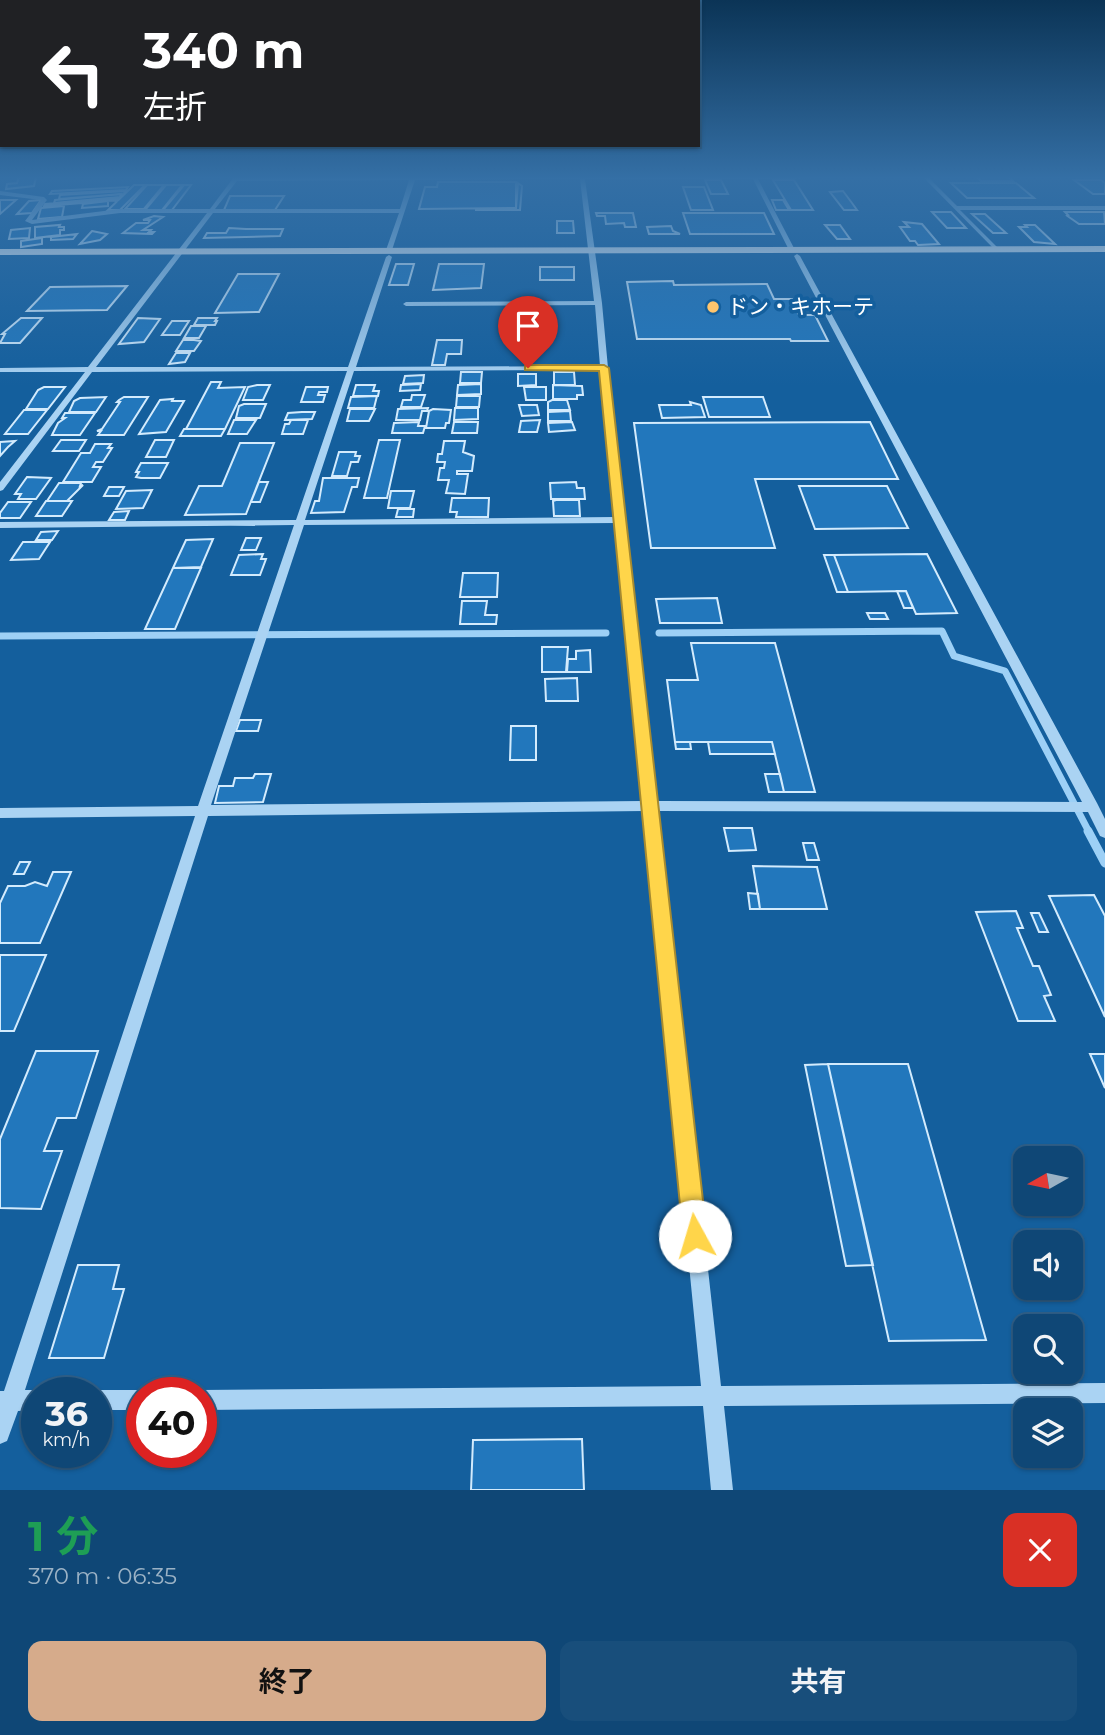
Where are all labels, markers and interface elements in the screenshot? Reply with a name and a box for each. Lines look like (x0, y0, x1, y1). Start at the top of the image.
text: 340 m (143, 21, 304, 80)
icon: left (28, 28, 119, 119)
text: 左折 (143, 87, 207, 126)
place label: ドン・キホーテ (727, 294, 874, 319)
pin (498, 296, 558, 368)
marker: ドン・キホーテ (705, 299, 721, 315)
icon: arrive (509, 307, 547, 345)
north arrow (1013, 1146, 1083, 1216)
map controls (1013, 1146, 1083, 1468)
position arrow (658, 1199, 732, 1273)
button: sound (1013, 1230, 1083, 1300)
button: search (1013, 1314, 1083, 1384)
speed limit sign: 40 (126, 1377, 217, 1468)
text: 36 (45, 1392, 88, 1435)
button: layers (1013, 1398, 1083, 1468)
text: km/h (42, 1429, 91, 1451)
text: 1 分 (28, 1510, 98, 1562)
button: close (1003, 1513, 1077, 1587)
text: 370 m · 06:35 (28, 1562, 177, 1590)
button: 終了 (28, 1641, 546, 1721)
button: 共有 (560, 1641, 1077, 1721)

